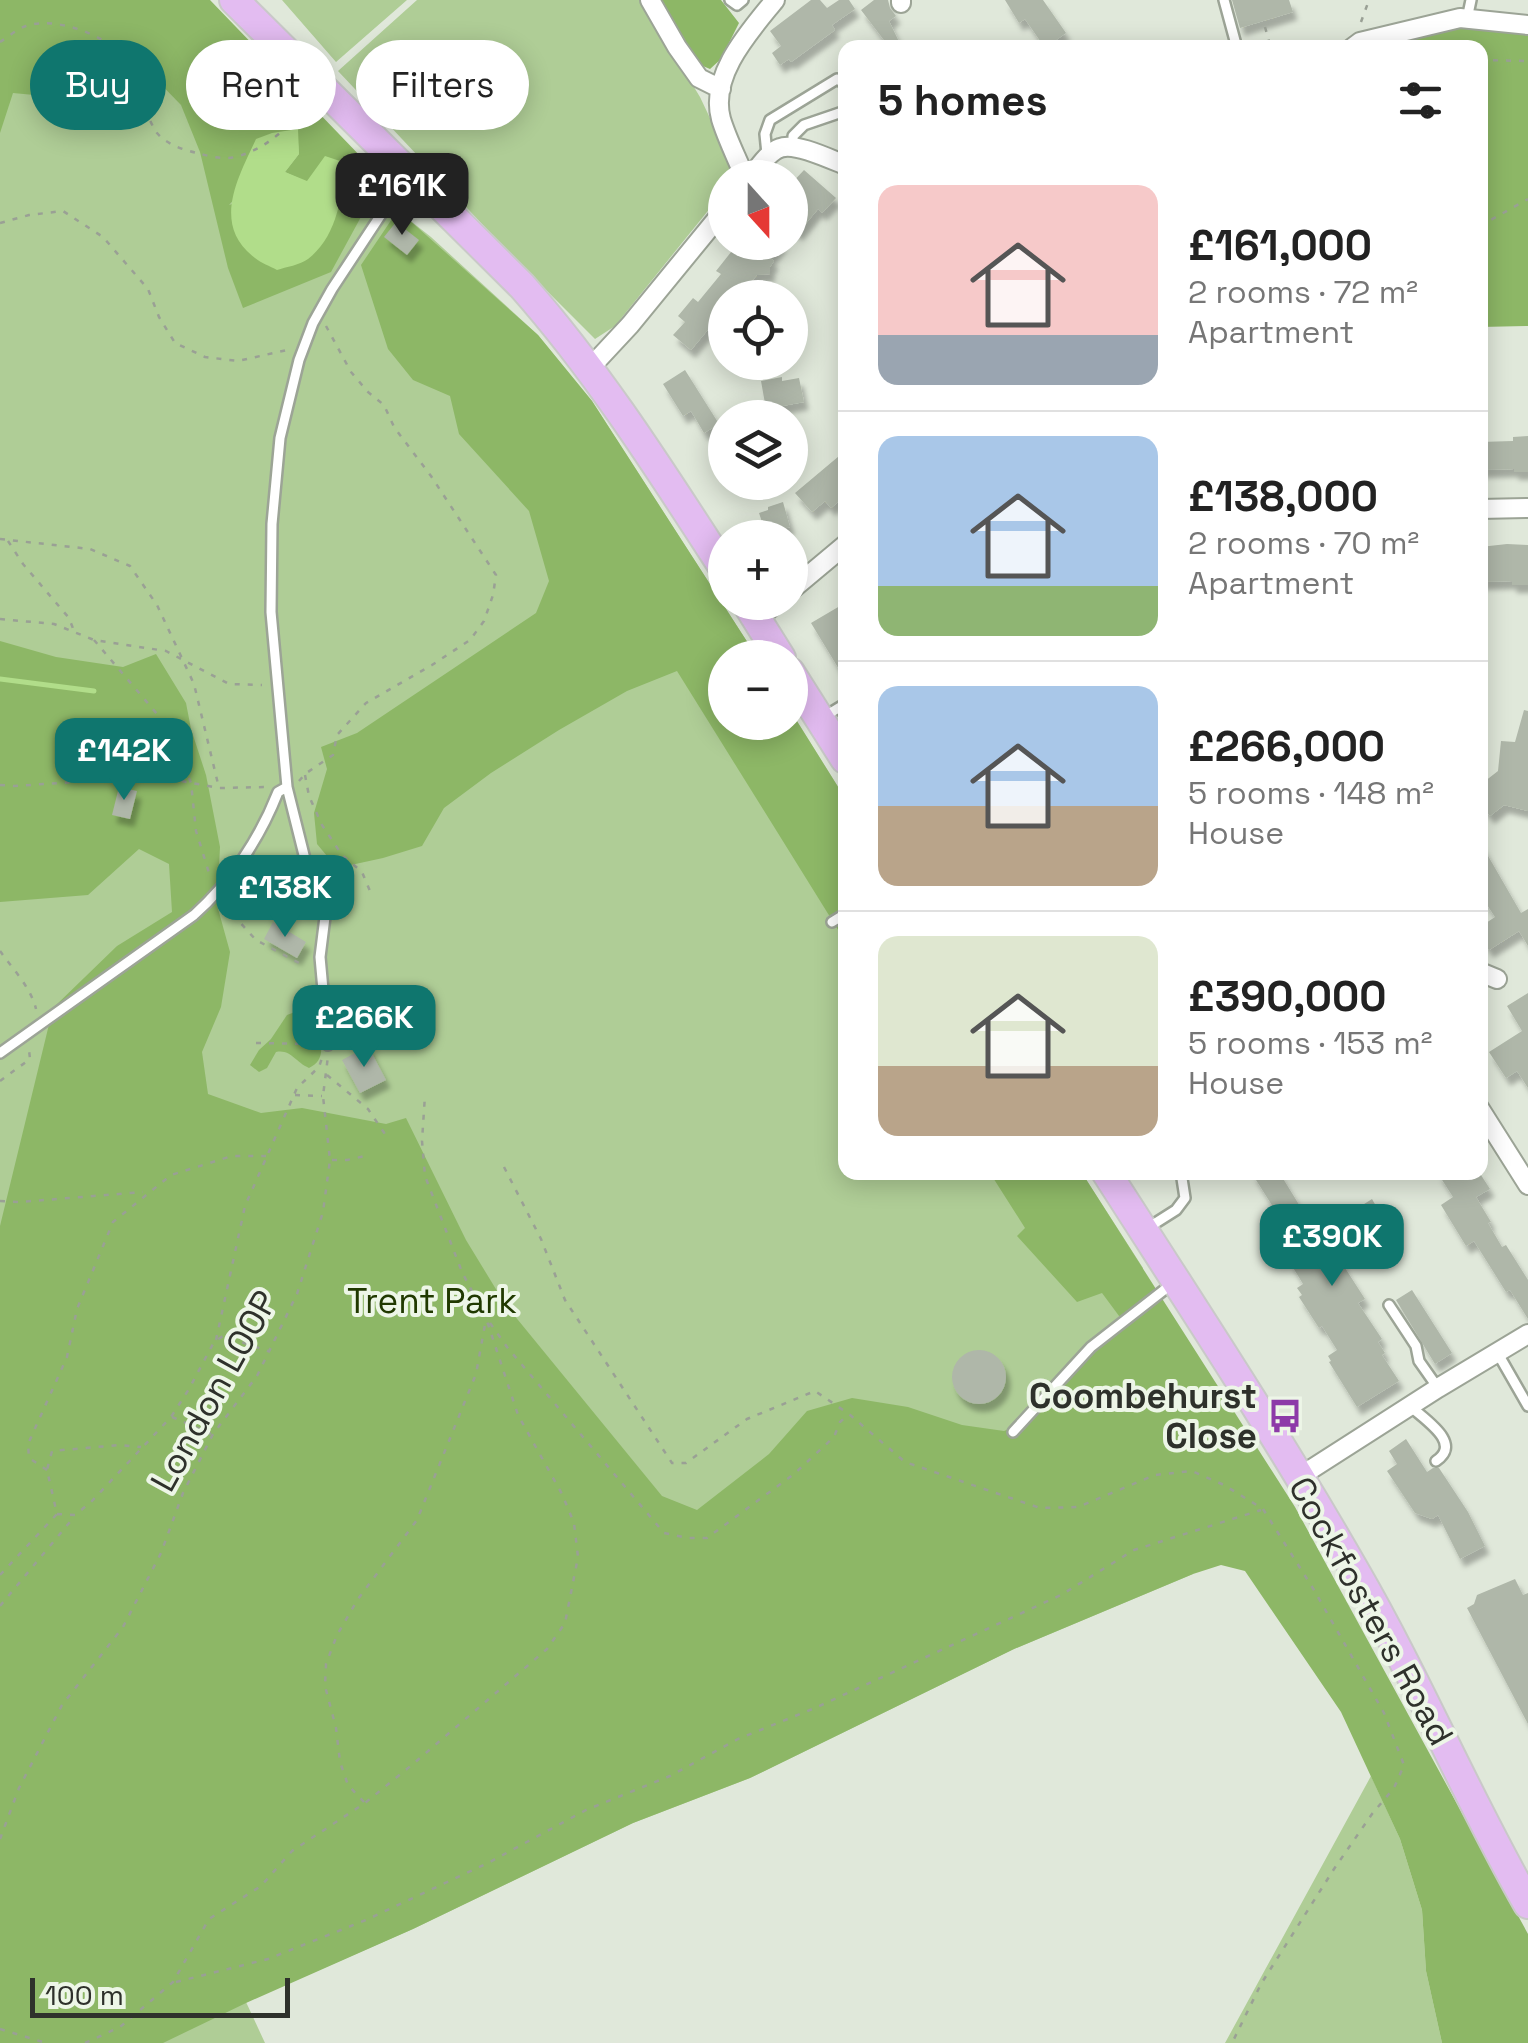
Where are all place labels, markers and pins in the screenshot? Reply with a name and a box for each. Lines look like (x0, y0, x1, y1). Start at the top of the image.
pin: £161K (332, 153, 472, 238)
pin: £142K (54, 718, 194, 803)
pin: £138K (215, 855, 355, 940)
pin: £266K (294, 985, 434, 1070)
pin: £390K (1262, 1204, 1402, 1289)
place label: Coombehurst Close (1029, 1374, 1257, 1458)
bus stop icon: Coombehurst Close (1266, 1397, 1304, 1435)

